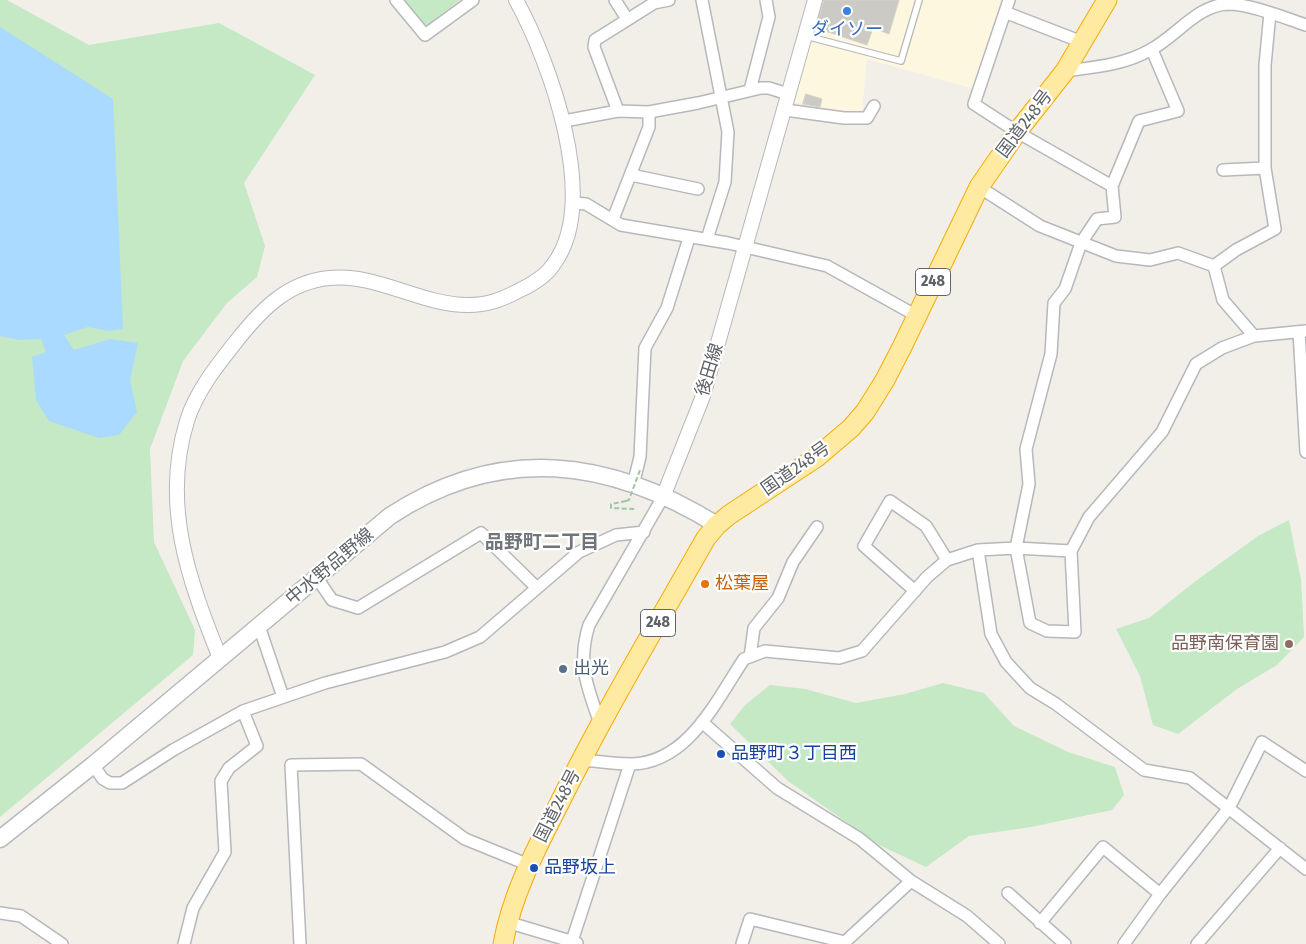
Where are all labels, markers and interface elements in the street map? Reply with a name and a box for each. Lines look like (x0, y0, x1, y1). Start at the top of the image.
marker: ダイソー (841, 5, 853, 17)
place label: ダイソー (811, 19, 883, 41)
street label: 国道248号 (993, 86, 1057, 162)
road number: 248 (916, 268, 950, 296)
street label: 後田線 (692, 341, 728, 399)
street label: 国道248号 (757, 437, 835, 501)
street label: 中水野品野線 (282, 524, 378, 610)
district label: 品野町二丁目 (485, 532, 599, 554)
place label: 松葉屋 (715, 573, 769, 595)
marker: 松葉屋 (699, 578, 711, 590)
road number: 248 (640, 610, 676, 636)
place label: 品野南保育園 (1171, 633, 1279, 655)
marker: 品野南保育園 (1283, 638, 1295, 650)
place label: 出光 (573, 658, 609, 680)
marker: 出光 (557, 663, 569, 675)
place label: 品野町３丁目西 (731, 743, 857, 765)
marker: 品野町３丁目西 (715, 748, 727, 760)
street label: 国道248号 (530, 766, 586, 846)
place label: 品野坂上 (544, 857, 616, 879)
marker: 品野坂上 (528, 862, 540, 874)

